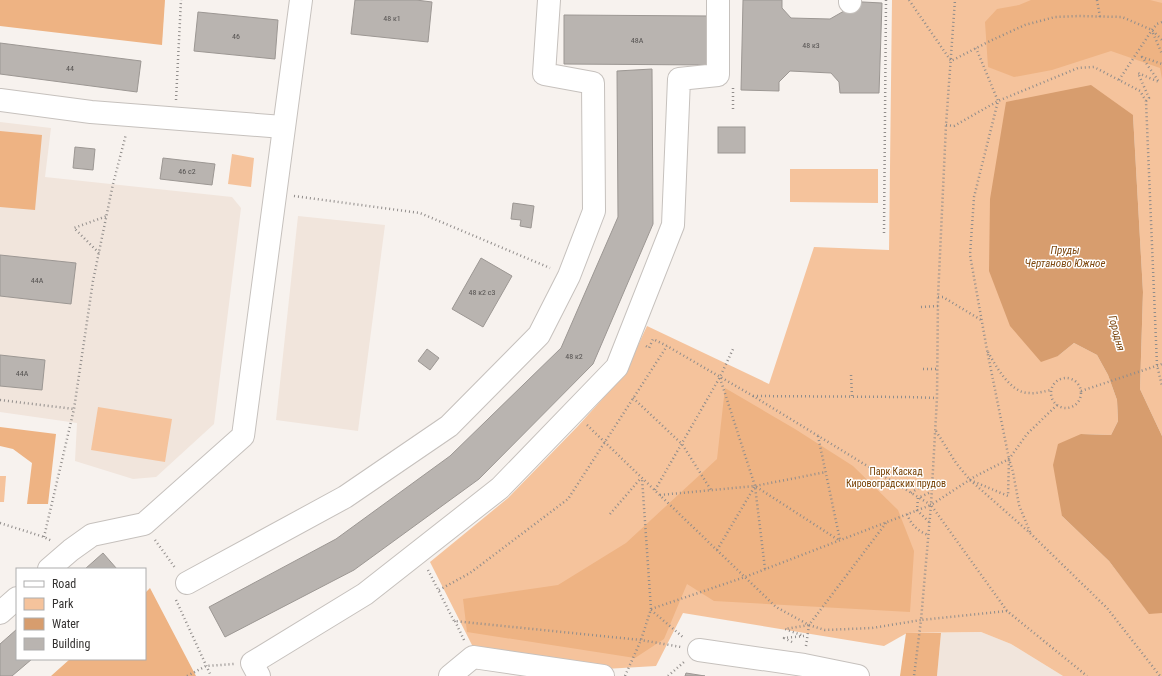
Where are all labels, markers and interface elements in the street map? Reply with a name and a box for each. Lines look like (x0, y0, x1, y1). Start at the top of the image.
house number: 48 к1 (383, 14, 401, 23)
house number: 46 (232, 32, 240, 41)
house number: 48А (631, 36, 644, 45)
house number: 48 к3 (802, 41, 820, 50)
house number: 44 (66, 64, 74, 73)
house number: 46 с2 (178, 167, 196, 176)
water label: Пруды Чертаново Южное (1025, 244, 1105, 270)
house number: 44А (31, 276, 44, 285)
house number: 48 к2 с3 (468, 288, 496, 297)
water label: Городня (1106, 314, 1127, 352)
house number: 48 к2 (565, 352, 583, 361)
house number: 44А (16, 369, 29, 378)
park label: Парк Каскад Кировоградских прудов (846, 466, 946, 489)
legend (16, 568, 146, 660)
text: Road (52, 577, 76, 591)
text: Park (52, 597, 74, 611)
text: Water (52, 617, 80, 631)
text: Building (52, 637, 90, 651)

